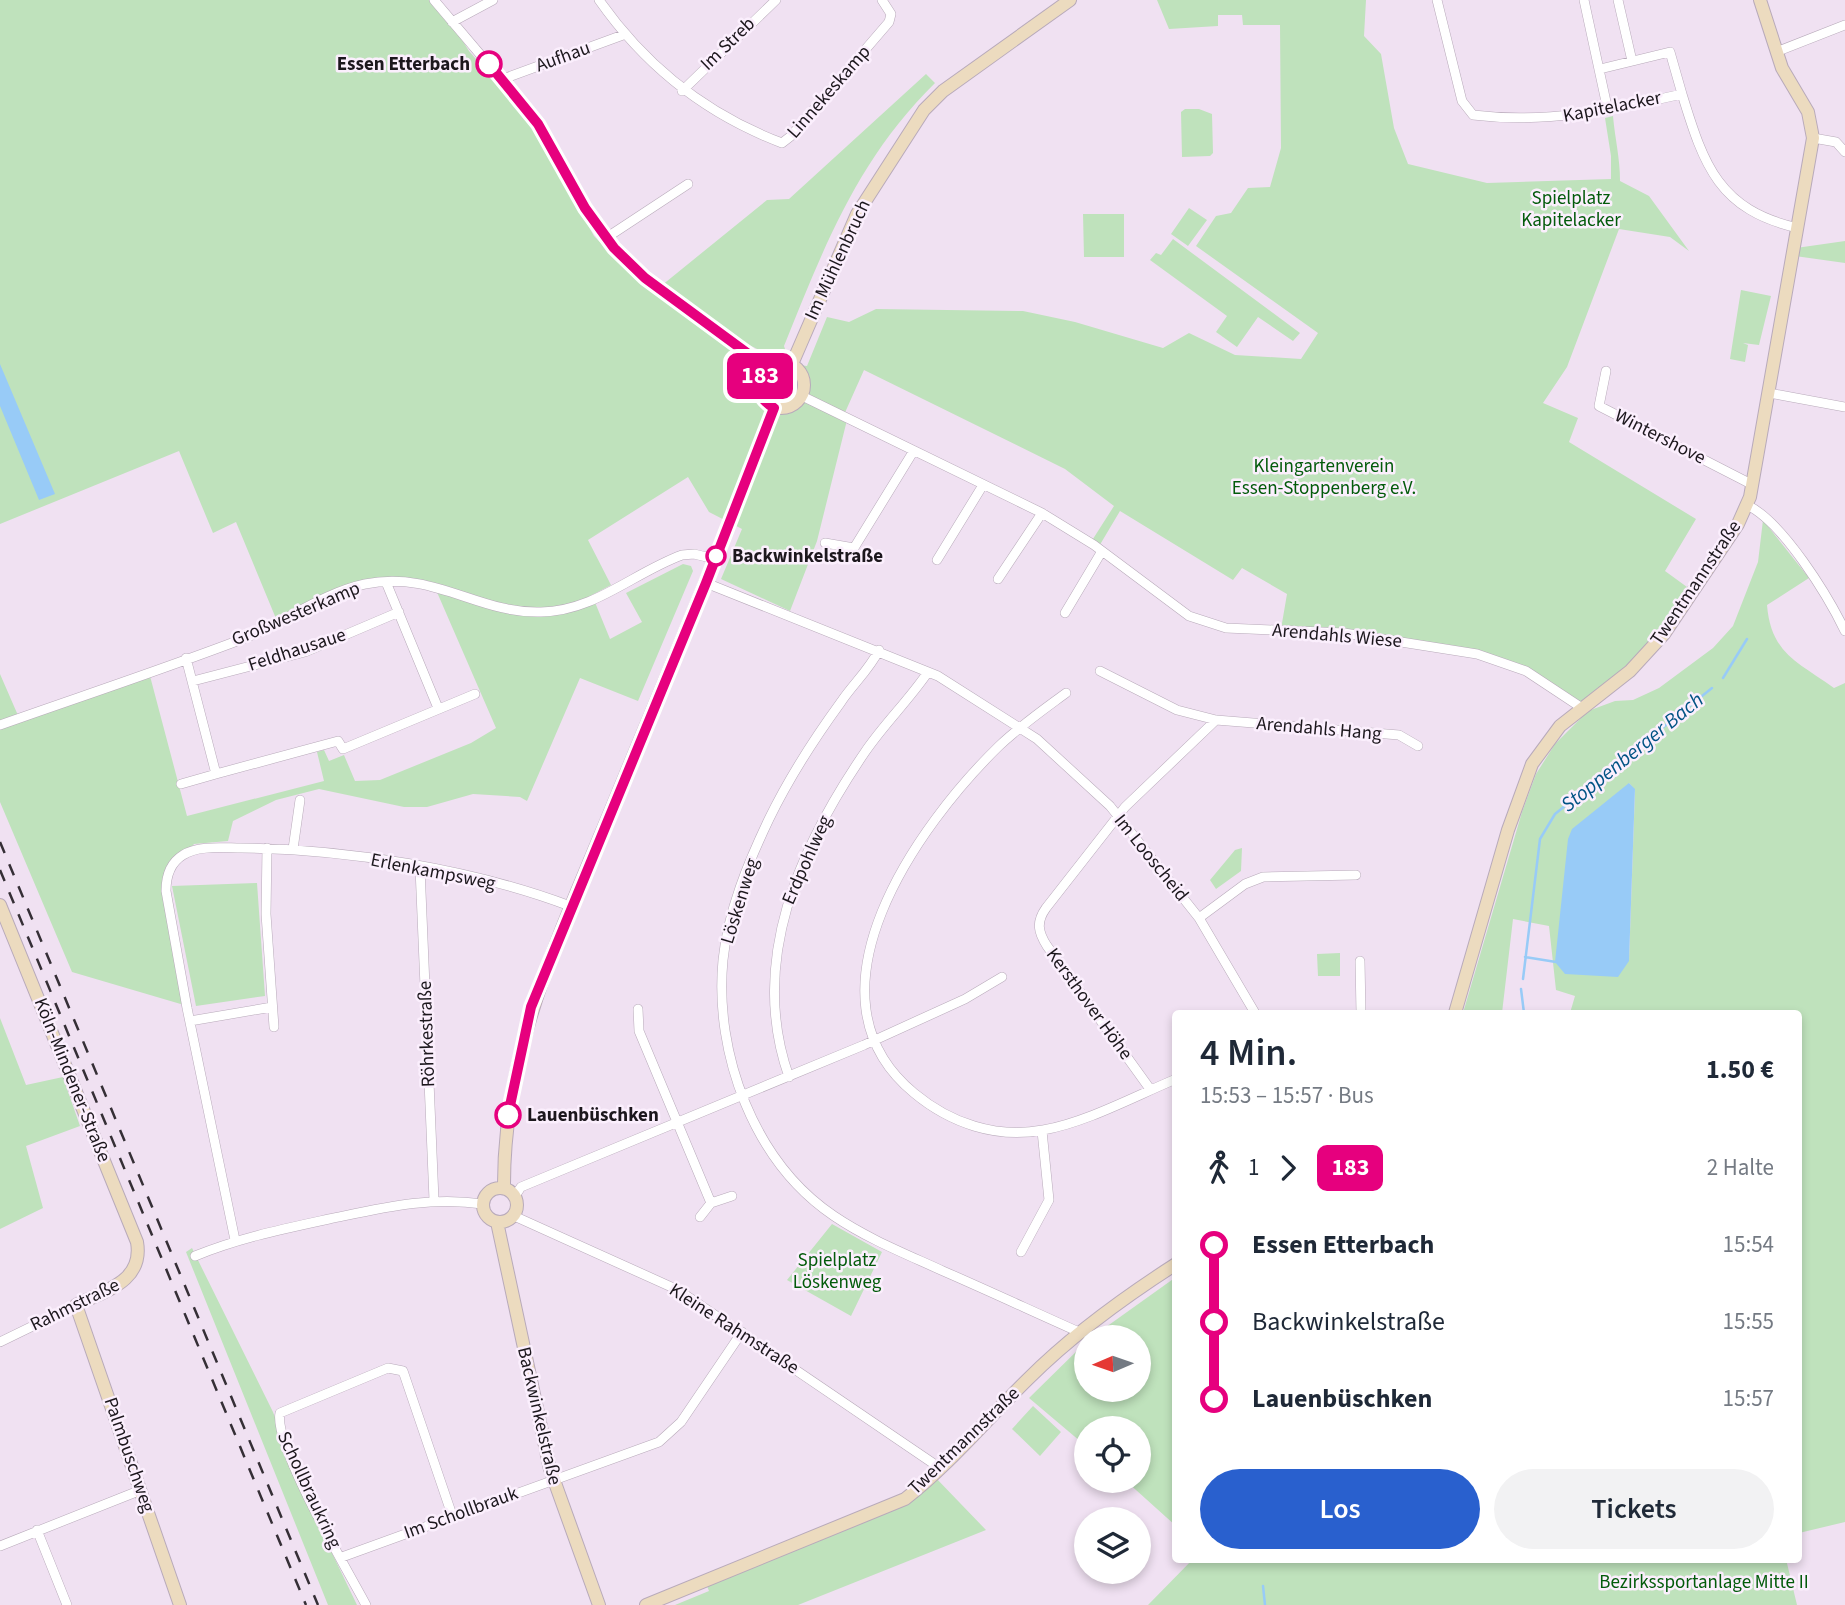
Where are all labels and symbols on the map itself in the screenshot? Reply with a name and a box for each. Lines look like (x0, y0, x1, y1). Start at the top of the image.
street label: Im Streb (695, 11, 761, 77)
street label: Aufhau (532, 35, 594, 79)
street label: Linnekeskamp (781, 39, 877, 145)
place label: Essen Etterbach (337, 51, 470, 78)
marker: Essen Etterbach (476, 51, 502, 77)
street label: Kapitelacker (1561, 84, 1664, 130)
park label: Spielplatz Kapitelacker (1521, 185, 1621, 234)
street label: Im Mühlenbruch (798, 195, 878, 325)
line badge: 183 (720, 353, 800, 399)
street label: Wintershove (1610, 403, 1710, 471)
park label: Kleingartenverein Essen-Stoppenberg e.V. (1232, 453, 1416, 502)
street label: Twentmannstraße (1644, 515, 1748, 651)
place label: Backwinkelstraße (732, 543, 883, 570)
marker: Backwinkelstraße (706, 546, 726, 566)
street label: Großwesterkamp (228, 575, 364, 653)
street label: Arendahls Wiese (1271, 617, 1403, 655)
street label: Feldhausaue (245, 621, 349, 679)
water label: Stoppenberger Bach (1554, 685, 1710, 819)
street label: Arendahls Hang (1255, 710, 1383, 748)
street label: Im Looscheid (1107, 808, 1195, 908)
street label: Erdpohlweg (775, 811, 839, 909)
street label: Erlenkampsweg (368, 847, 498, 897)
street label: Löskenweg (714, 854, 766, 947)
street label: Kersthover Höhe (1039, 942, 1139, 1066)
street label: Röhrkestraße (412, 980, 442, 1088)
street label: Köln-Mindener-Straße (27, 994, 117, 1166)
marker: Lauenbüschken (495, 1102, 521, 1128)
place label: Lauenbüschken (527, 1102, 659, 1129)
park label: Spielplatz Löskenweg (793, 1247, 882, 1296)
street label: Rahmstraße (26, 1272, 124, 1338)
street label: Kleine Rahmstraße (664, 1277, 804, 1381)
north arrow (1074, 1325, 1152, 1402)
street label: Backwinkelstraße (510, 1344, 568, 1488)
street label: Twentmannstraße (902, 1381, 1026, 1501)
street label: Palmbuschweg (97, 1394, 161, 1517)
street label: Schollbraukring (270, 1427, 348, 1553)
street label: Im Schollbrauk (400, 1480, 522, 1546)
park label: Bezirkssportanlage Mitte II (1599, 1569, 1809, 1596)

